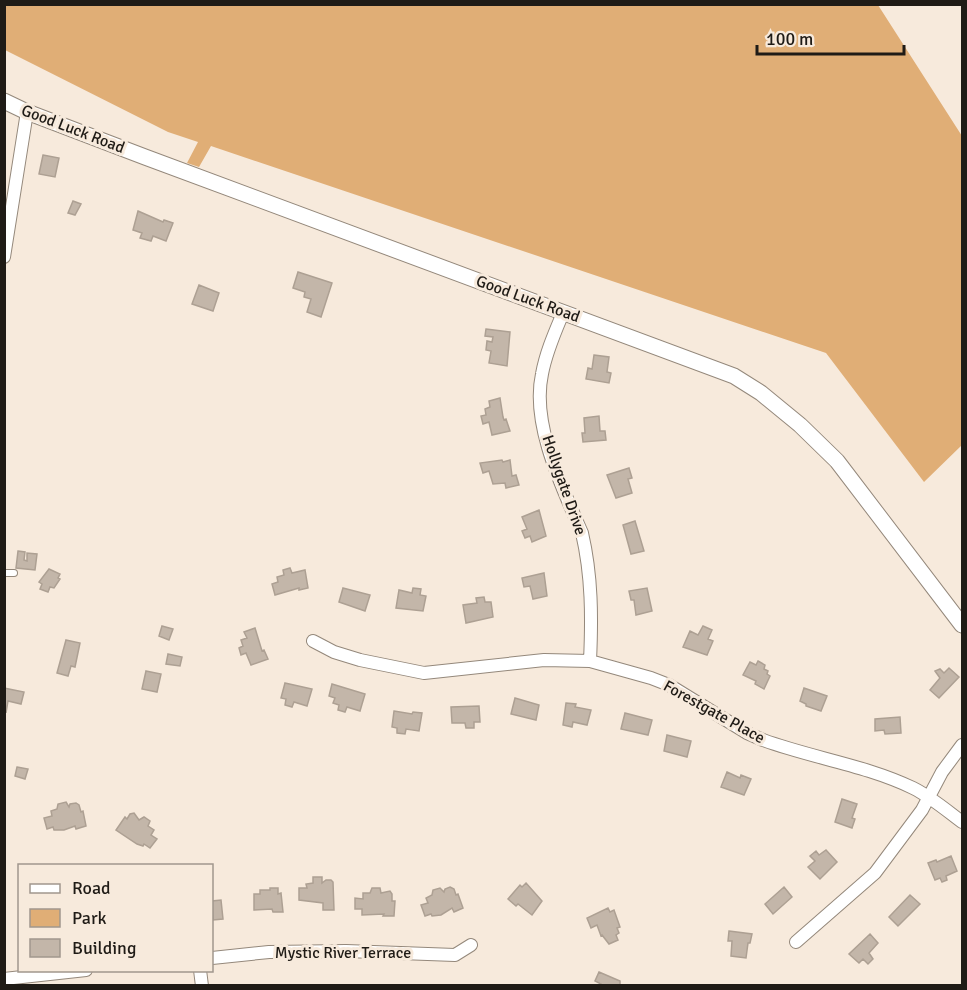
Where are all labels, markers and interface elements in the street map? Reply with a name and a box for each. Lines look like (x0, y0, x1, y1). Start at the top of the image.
scale bar (757, 18, 904, 56)
text: 100 m (766, 28, 813, 50)
street label: Good Luck Road (19, 100, 127, 158)
street label: Good Luck Road (473, 271, 583, 327)
street label: Hollygate Drive (538, 432, 590, 538)
street label: Forestgate Place (660, 676, 768, 748)
legend (18, 864, 213, 972)
text: Road (72, 877, 111, 899)
text: Park (72, 907, 107, 929)
text: Building (72, 937, 136, 959)
street label: Mystic River Terrace (275, 943, 411, 963)

